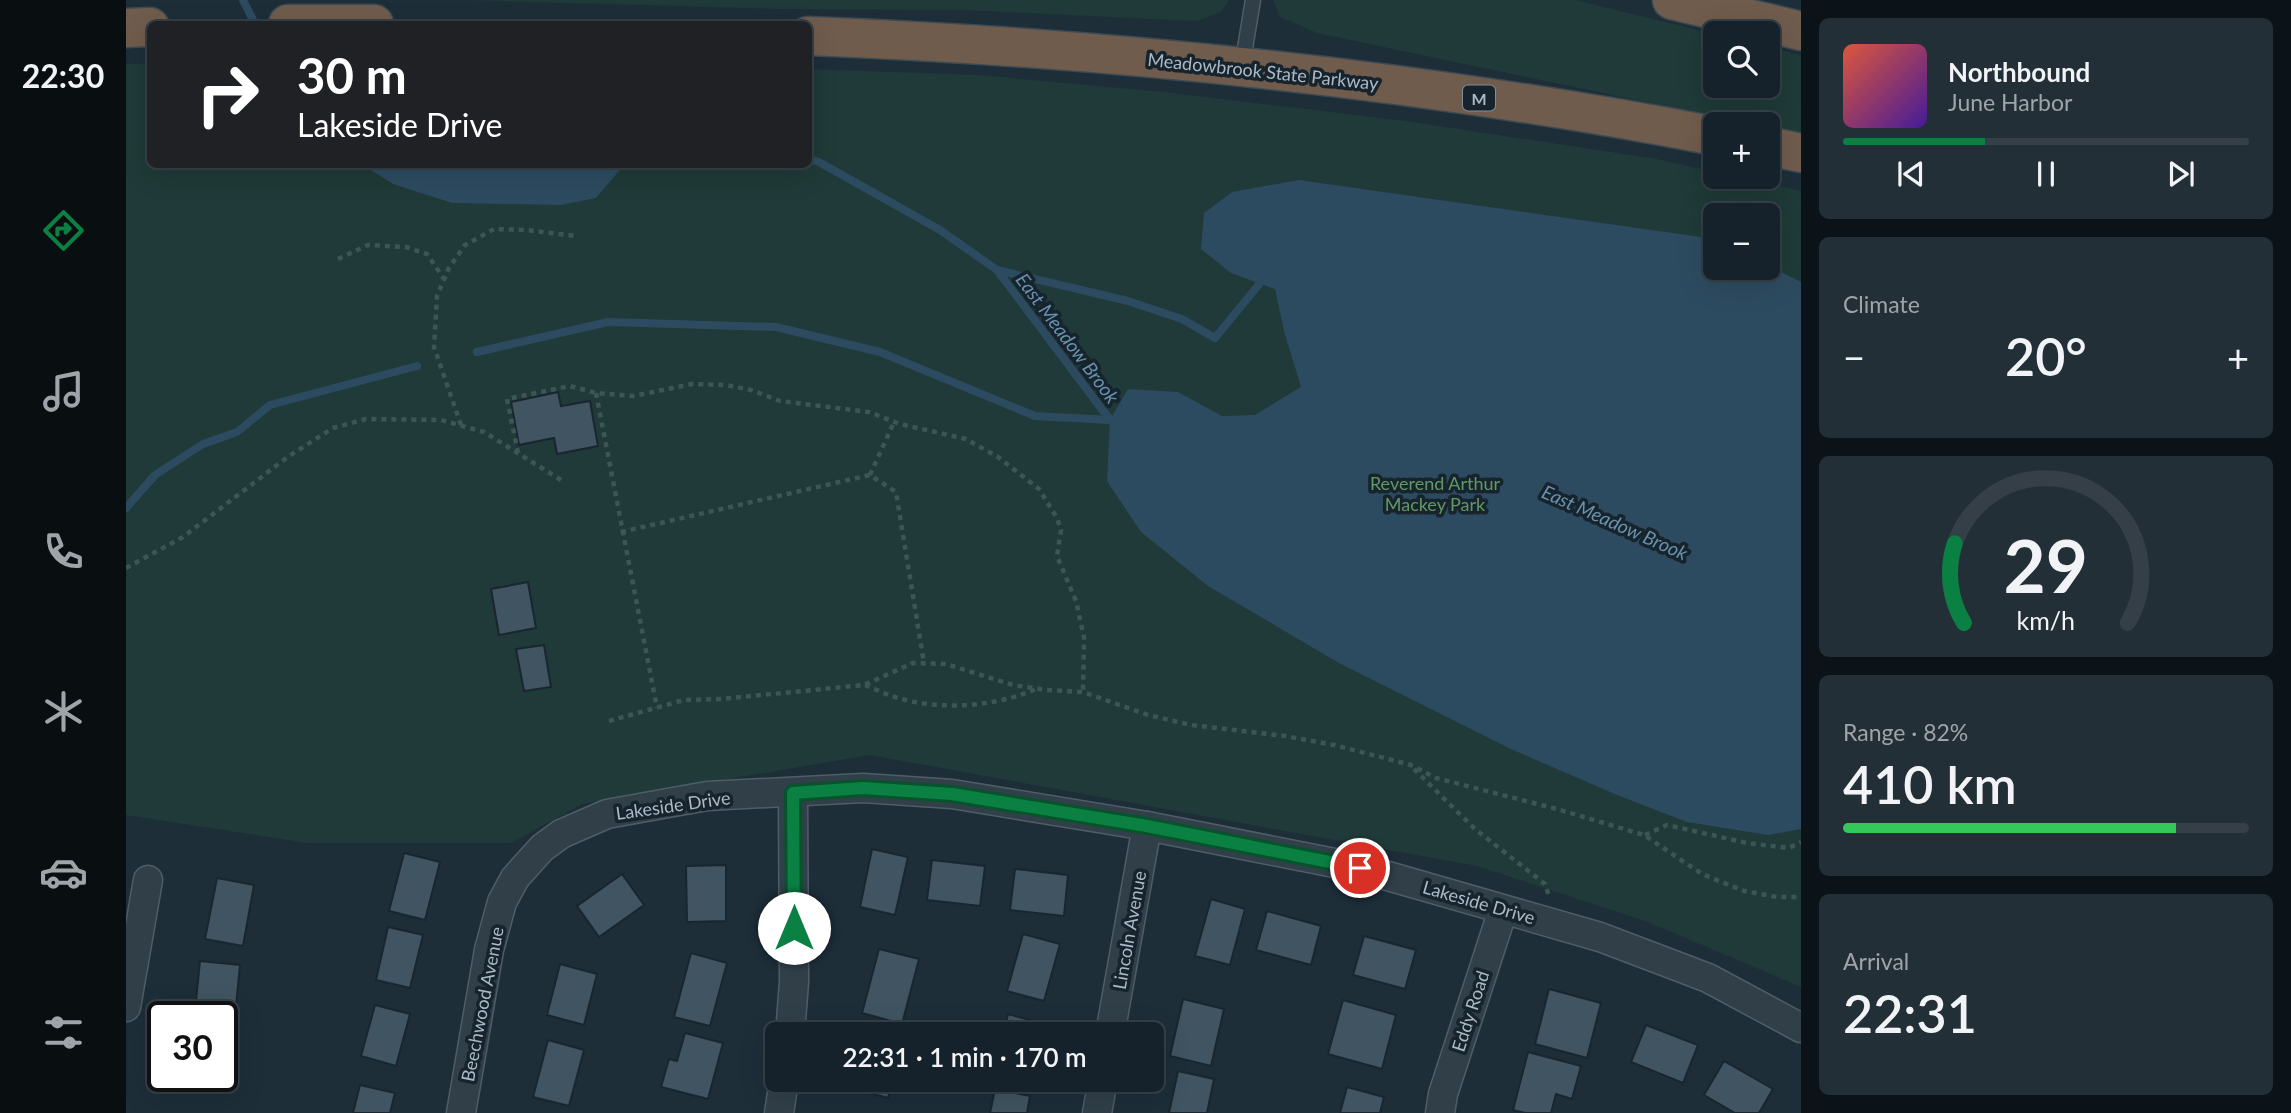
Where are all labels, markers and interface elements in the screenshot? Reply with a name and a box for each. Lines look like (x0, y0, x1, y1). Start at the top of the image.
map controls (1703, 21, 1780, 280)
button: search (1703, 21, 1780, 98)
text: 30 m (297, 46, 407, 104)
street label: Meadowbrook State Parkway (1147, 48, 1380, 94)
icon: right (182, 49, 273, 140)
text: 22:30 (22, 56, 104, 95)
text: Northbound (1948, 56, 2090, 88)
road number: M (1463, 86, 1495, 110)
text: June Harbor (1948, 88, 2072, 116)
text: Lakeside Drive (297, 105, 502, 144)
button: + (1703, 112, 1780, 189)
icon: previous (1892, 155, 1930, 193)
icon: pause (2027, 155, 2065, 193)
icon: next (2162, 155, 2200, 193)
button: − (1703, 203, 1780, 280)
icon: directions (39, 206, 88, 255)
water label: East Meadow Brook (1012, 268, 1125, 408)
text: Climate (1843, 290, 1920, 318)
text: 20° (2005, 325, 2087, 387)
text: − (1843, 334, 1865, 380)
text: + (2227, 334, 2249, 380)
icon: music (39, 367, 88, 416)
park label: Reverend Arthur Mackey Park (1370, 472, 1501, 515)
water label: East Meadow Brook (1539, 480, 1692, 565)
text: 29 (2004, 521, 2088, 609)
icon: phone (39, 527, 88, 576)
text: km/h (2017, 604, 2075, 634)
icon: climate (39, 687, 88, 736)
text: Range · 82% (1843, 718, 1968, 746)
text: 410 km (1843, 753, 2017, 815)
street label: Lakeside Drive (614, 786, 732, 824)
pin (1330, 838, 1390, 898)
icon: car (39, 848, 88, 897)
icon: arrive (1341, 849, 1379, 887)
street label: Lincoln Avenue (1108, 869, 1150, 991)
street label: Lakeside Drive (1420, 876, 1538, 928)
position arrow (757, 891, 831, 965)
street label: Beechwood Avenue (456, 925, 508, 1083)
text: Arrival (1843, 947, 1909, 975)
street label: Eddy Road (1447, 968, 1493, 1054)
text: 22:31 (1843, 982, 1977, 1044)
speed limit sign: 30 (147, 1001, 238, 1092)
icon: filters (39, 1008, 88, 1057)
text: 22:31 · 1 min · 170 m (842, 1041, 1087, 1073)

